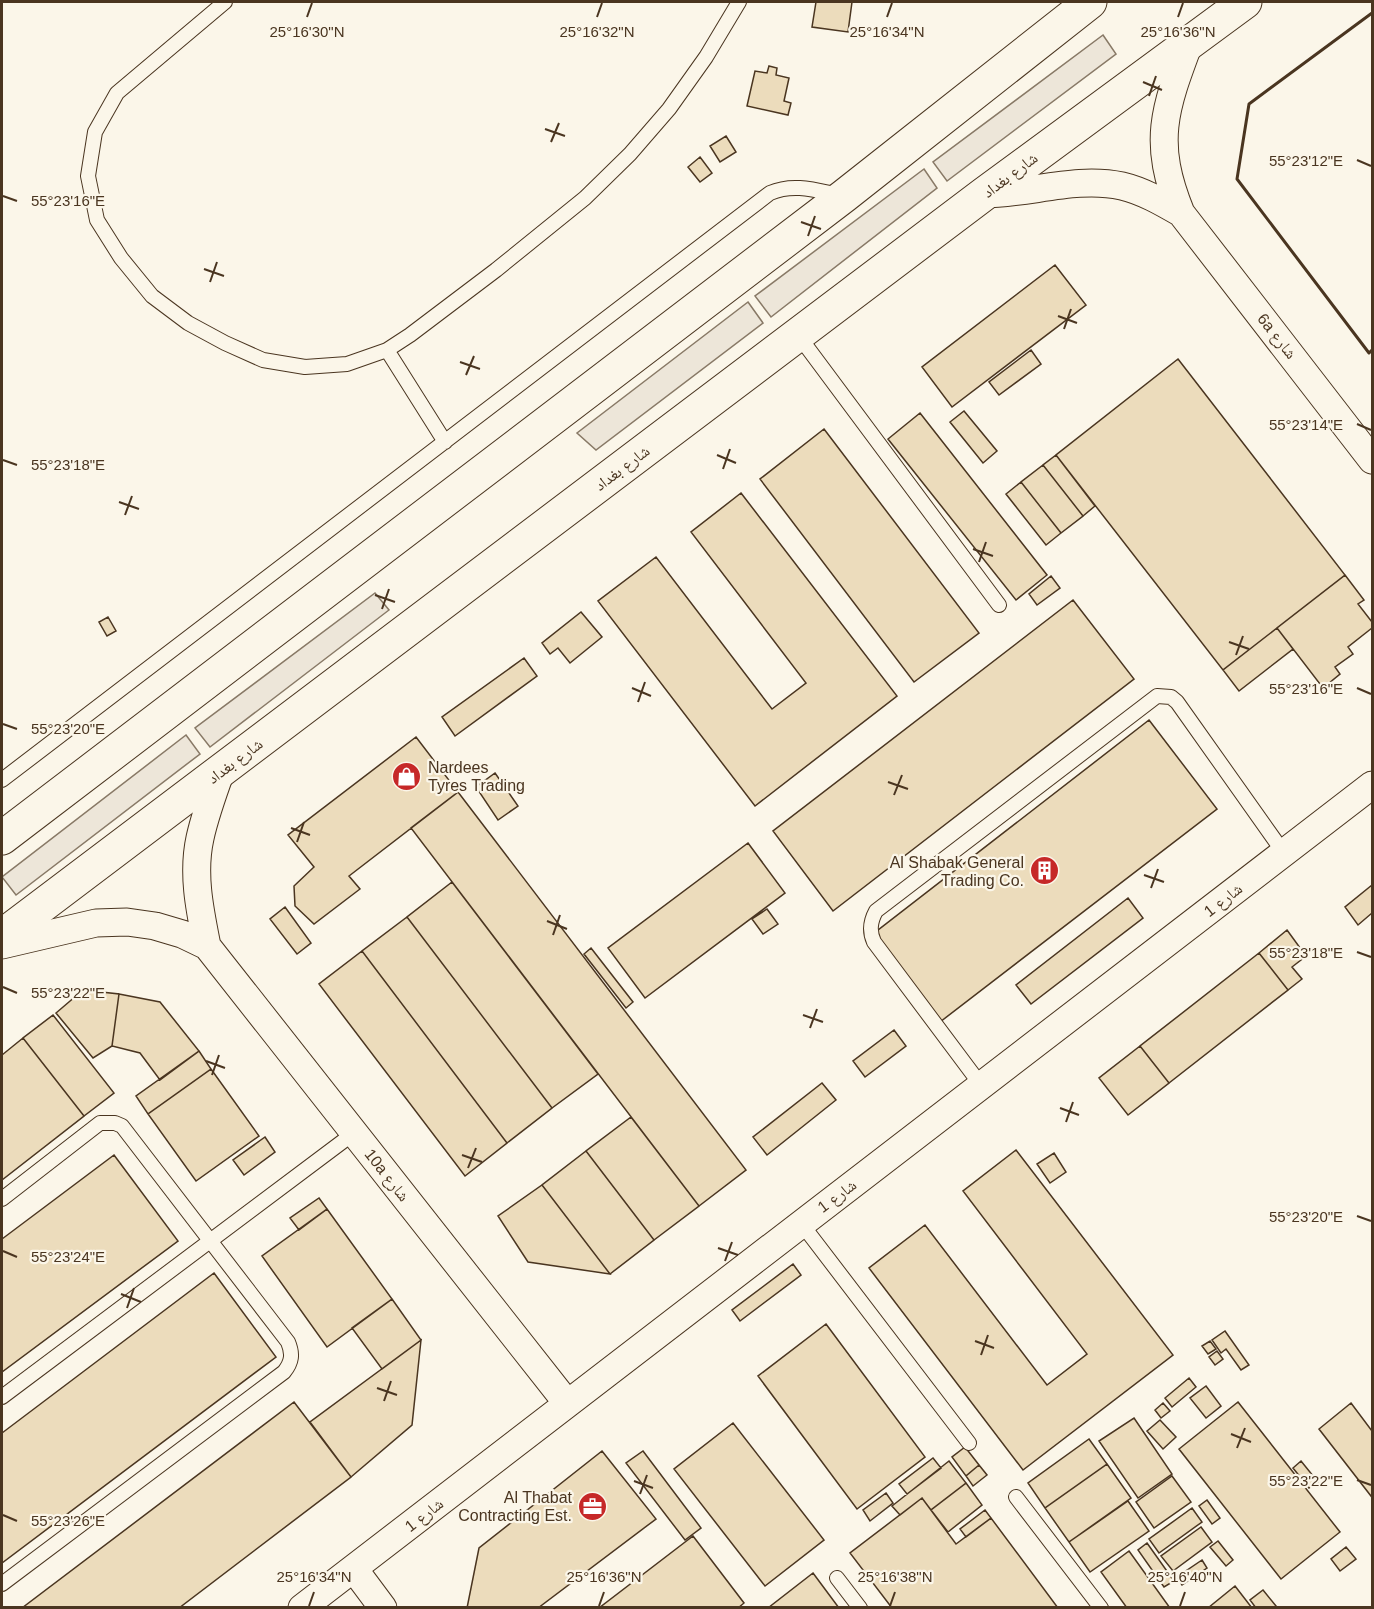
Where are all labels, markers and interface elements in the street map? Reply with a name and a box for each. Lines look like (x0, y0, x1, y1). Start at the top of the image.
text: 25°16'30"N (269, 23, 345, 40)
text: 25°16'32"N (559, 23, 635, 40)
text: 25°16'34"N (849, 23, 925, 40)
text: 25°16'36"N (1140, 23, 1216, 40)
street label: شارع بغداد (979, 149, 1042, 203)
text: 55°23'12"E (1269, 152, 1343, 169)
text: 55°23'16"E (31, 192, 105, 209)
street label: 6a شارع (1253, 310, 1300, 363)
text: 55°23'14"E (1269, 416, 1343, 433)
street label: شارع بغداد (591, 442, 654, 496)
text: 55°23'18"E (31, 456, 105, 473)
text: 55°23'16"E (1269, 680, 1343, 697)
text: 55°23'20"E (31, 720, 105, 737)
street label: شارع بغداد (204, 735, 267, 789)
place label: Nardees Tyres Trading (428, 759, 525, 794)
shop icon: Nardees Tyres Trading (391, 760, 423, 792)
place label: Al Shabak General Trading Co. (890, 854, 1024, 889)
building icon: Al Shabak General Trading Co. (1029, 855, 1061, 887)
street label: شارع 1 (1201, 880, 1247, 922)
text: 55°23'18"E (1269, 944, 1343, 961)
text: 55°23'22"E (31, 984, 105, 1001)
street label: 10a شارع (360, 1146, 413, 1206)
street label: شارع 1 (814, 1176, 861, 1218)
text: 55°23'20"E (1269, 1208, 1343, 1225)
text: 55°23'24"E (31, 1248, 105, 1265)
text: 55°23'22"E (1269, 1472, 1343, 1489)
place label: Al Thabat Contracting Est. (458, 1489, 573, 1524)
office icon: Al Thabat Contracting Est. (577, 1490, 609, 1522)
street label: شارع 1 (402, 1495, 448, 1537)
text: 55°23'26"E (31, 1512, 105, 1529)
text: 25°16'34"N (276, 1568, 352, 1585)
text: 25°16'36"N (566, 1568, 642, 1585)
text: 25°16'38"N (857, 1568, 933, 1585)
text: 25°16'40"N (1147, 1568, 1223, 1585)

